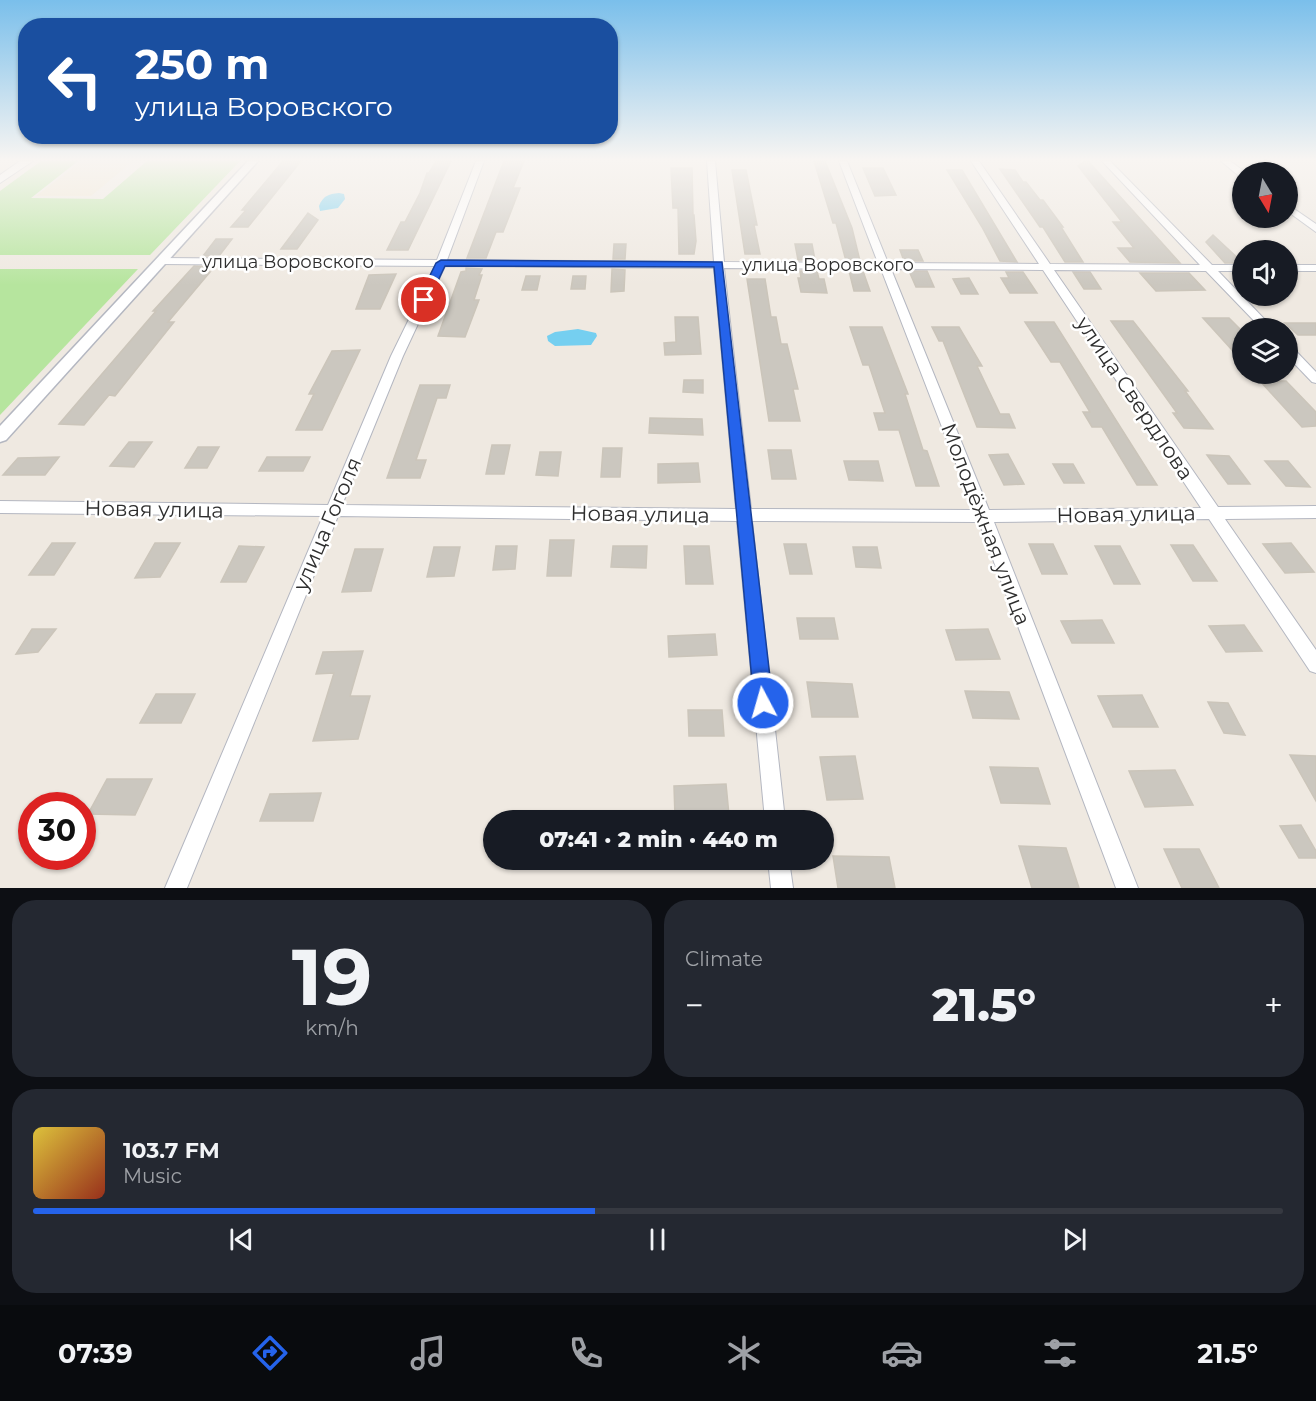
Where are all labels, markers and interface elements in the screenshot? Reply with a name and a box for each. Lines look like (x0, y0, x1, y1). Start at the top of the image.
text: 250 m (135, 38, 269, 90)
icon: left (36, 42, 114, 120)
text: улица Воровского (135, 90, 393, 123)
north arrow (1232, 162, 1298, 228)
map controls (1232, 162, 1298, 384)
button: sound (1232, 240, 1298, 306)
street label: улица Воровского (201, 251, 374, 273)
street label: улица Воровского (741, 254, 914, 276)
pin (398, 274, 449, 325)
icon: arrive (407, 283, 440, 316)
street label: улица Свердлова (1071, 311, 1199, 484)
button: layers (1232, 318, 1298, 384)
street label: Молодёжная улица (936, 420, 1036, 628)
street label: улица Гоголя (287, 453, 366, 595)
street label: Новая улица (84, 495, 224, 523)
street label: Новая улица (570, 500, 710, 528)
street label: Новая улица (1056, 500, 1196, 528)
position arrow (731, 671, 795, 735)
speed limit sign: 30 (18, 792, 96, 870)
text: 07:41 · 2 min · 440 m (539, 826, 778, 853)
text: 19 (292, 929, 372, 1025)
text: Climate (685, 947, 763, 971)
text: 21.5° (932, 977, 1036, 1032)
text: − (685, 985, 704, 1025)
text: + (1264, 985, 1283, 1025)
text: km/h (305, 1016, 359, 1040)
text: 103.7 FM (123, 1137, 220, 1164)
text: Music (123, 1164, 182, 1188)
icon: previous (225, 1223, 258, 1256)
icon: pause (641, 1223, 674, 1256)
icon: next (1058, 1223, 1091, 1256)
icon: directions (249, 1332, 291, 1374)
icon: music (407, 1332, 449, 1374)
icon: phone (565, 1332, 607, 1374)
icon: climate (723, 1332, 765, 1374)
icon: car (881, 1332, 923, 1374)
icon: filters (1039, 1332, 1081, 1374)
text: 07:39 (58, 1337, 133, 1370)
text: 21.5° (1197, 1337, 1258, 1370)

